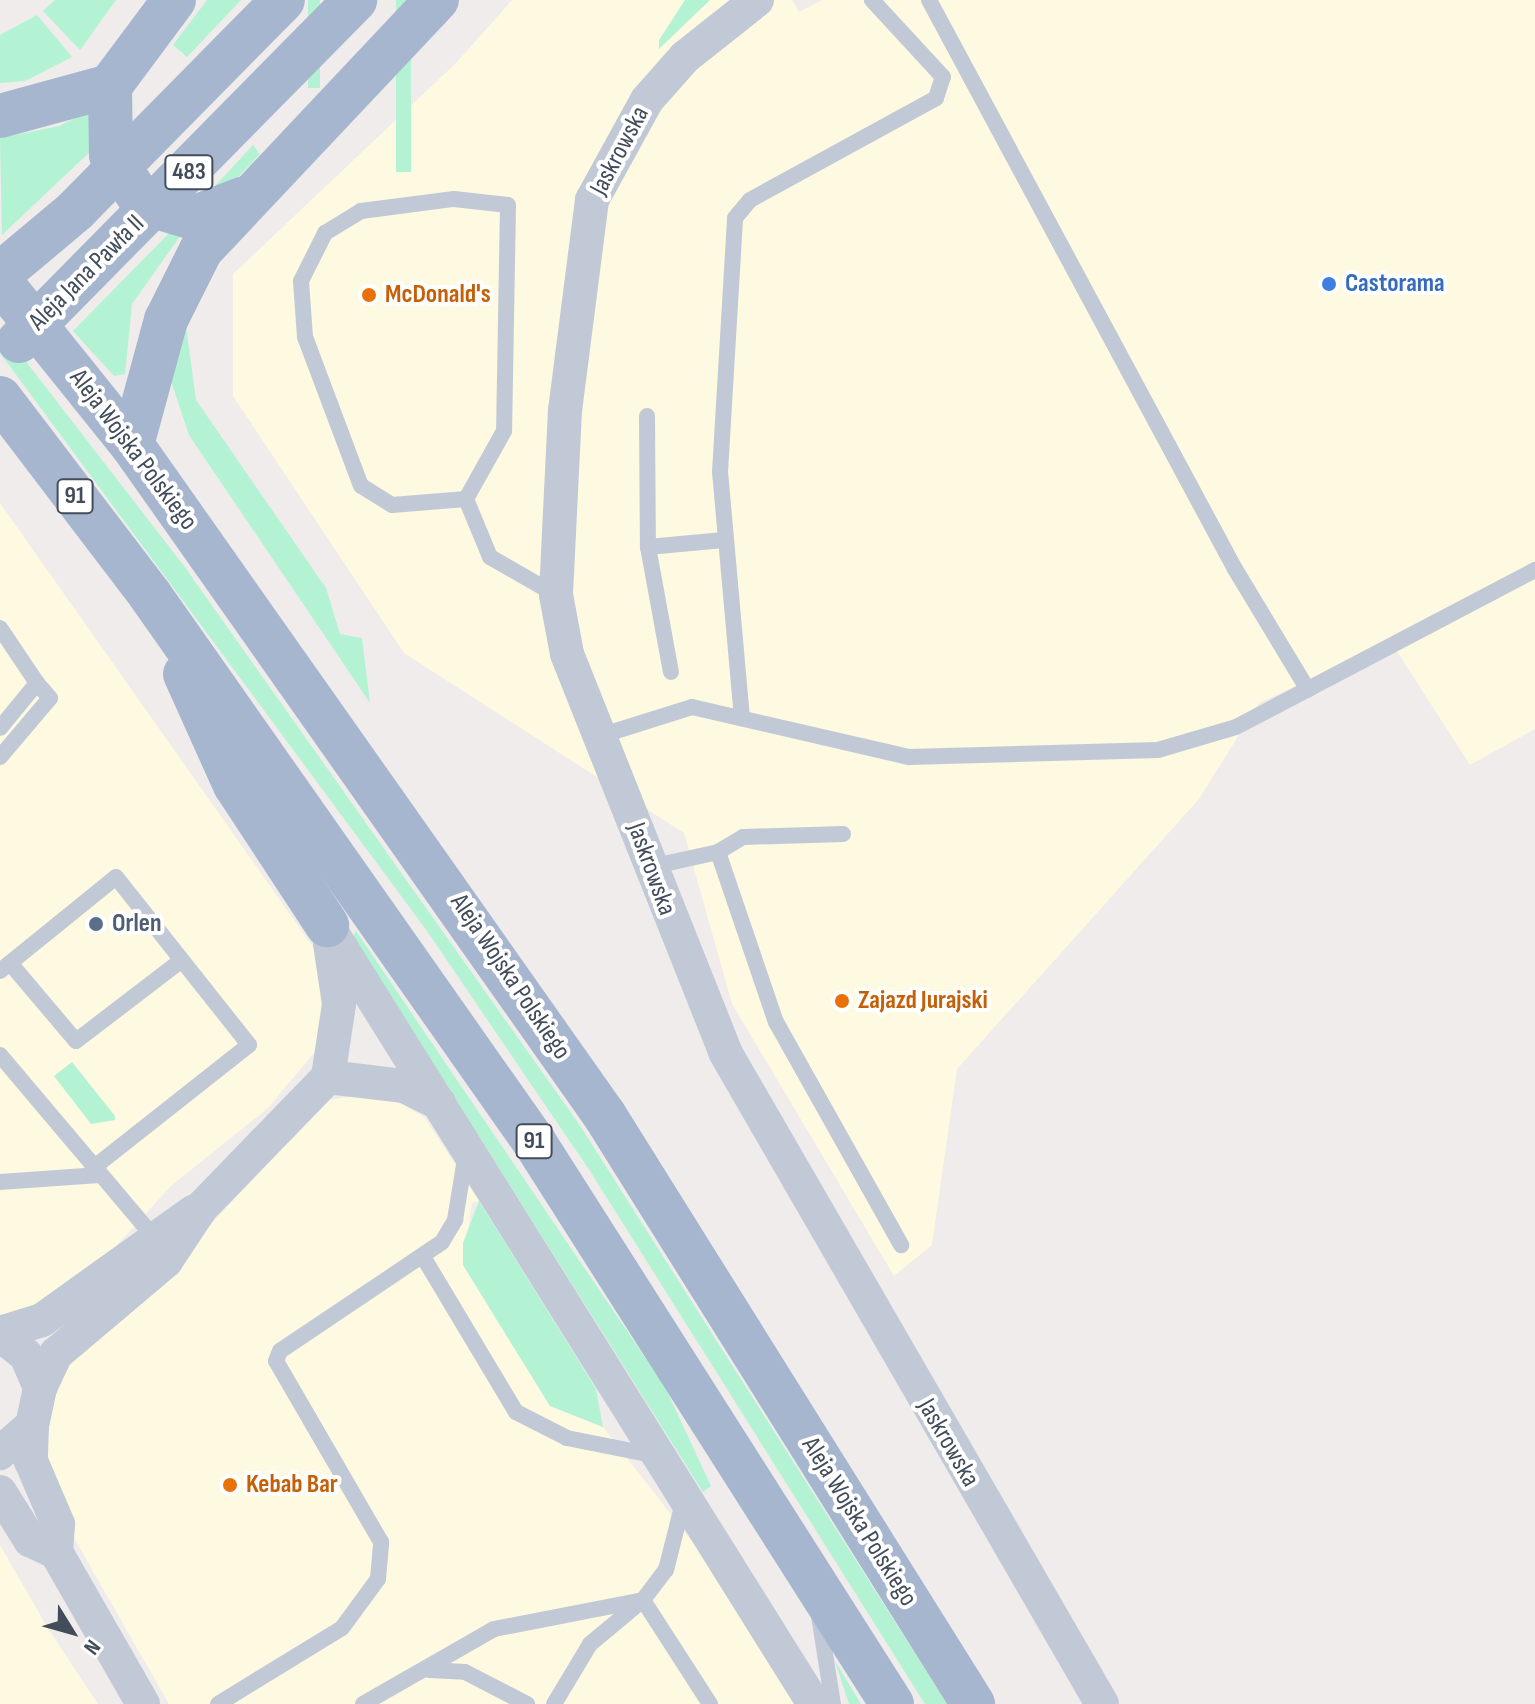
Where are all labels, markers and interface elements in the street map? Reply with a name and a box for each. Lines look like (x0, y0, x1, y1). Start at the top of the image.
street label: Jaskrowska (584, 101, 656, 201)
road number: 483 (163, 152, 215, 192)
street label: Aleja Jana Pawła II (23, 209, 151, 337)
place label: Castorama (1345, 268, 1445, 300)
marker: Castorama (1320, 275, 1338, 293)
place label: McDonald's (385, 279, 491, 311)
marker: McDonald's (360, 286, 378, 304)
street label: Aleja Wojska Polskiego (62, 364, 204, 536)
road number: 91 (55, 476, 95, 516)
street label: Jaskrowska (620, 818, 682, 920)
street label: Aleja Wojska Polskiego (443, 888, 577, 1066)
place label: Orlen (112, 908, 162, 940)
marker: Orlen (87, 915, 105, 933)
place label: Zajazd Jurajski (858, 985, 988, 1017)
marker: Zajazd Jurajski (833, 992, 851, 1010)
road number: 91 (514, 1121, 554, 1161)
street label: Jaskrowska (910, 1394, 986, 1492)
street label: Aleja Wojska Polskiego (795, 1432, 923, 1612)
place label: Kebab Bar (246, 1469, 338, 1501)
marker: Kebab Bar (221, 1476, 239, 1494)
north arrow (32, 1592, 112, 1672)
text: N (77, 1634, 106, 1660)

